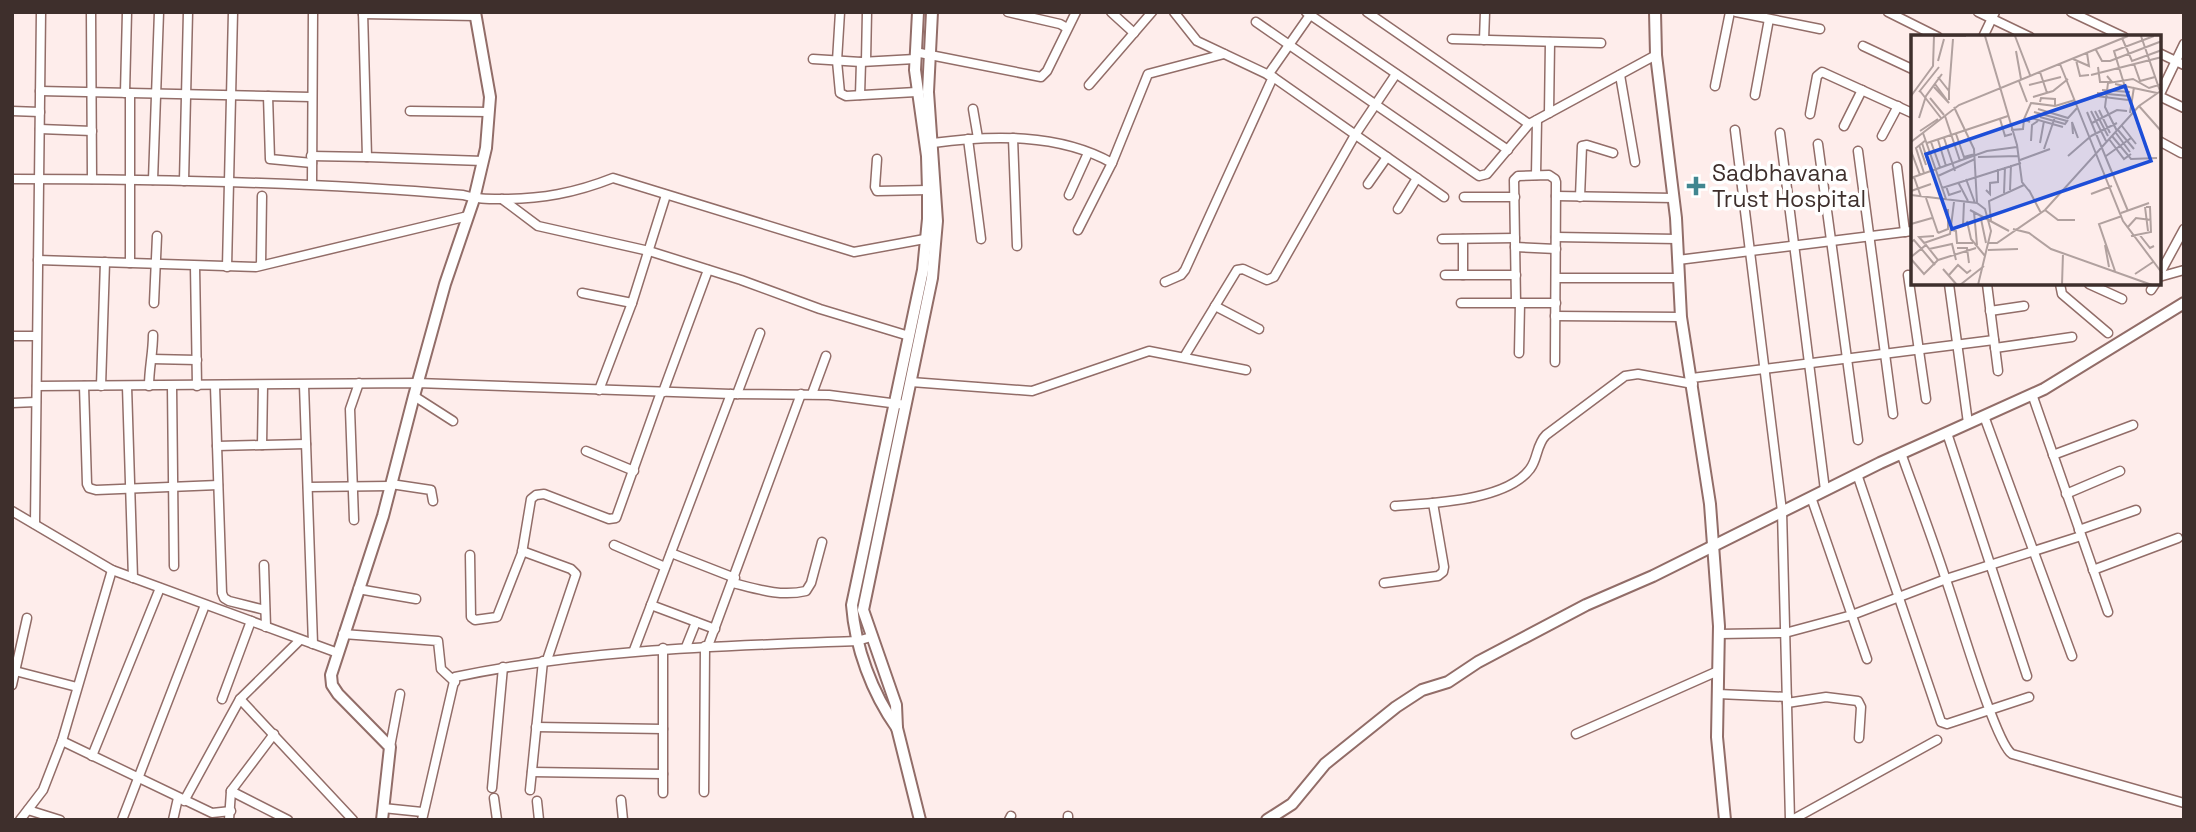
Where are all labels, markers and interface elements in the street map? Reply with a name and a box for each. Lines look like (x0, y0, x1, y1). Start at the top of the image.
inset map (1911, 35, 2161, 285)
place label: Sadbhavana Trust Hospital (1712, 158, 1866, 214)
marker: Sadbhavana Trust Hospital (1686, 176, 1706, 196)

